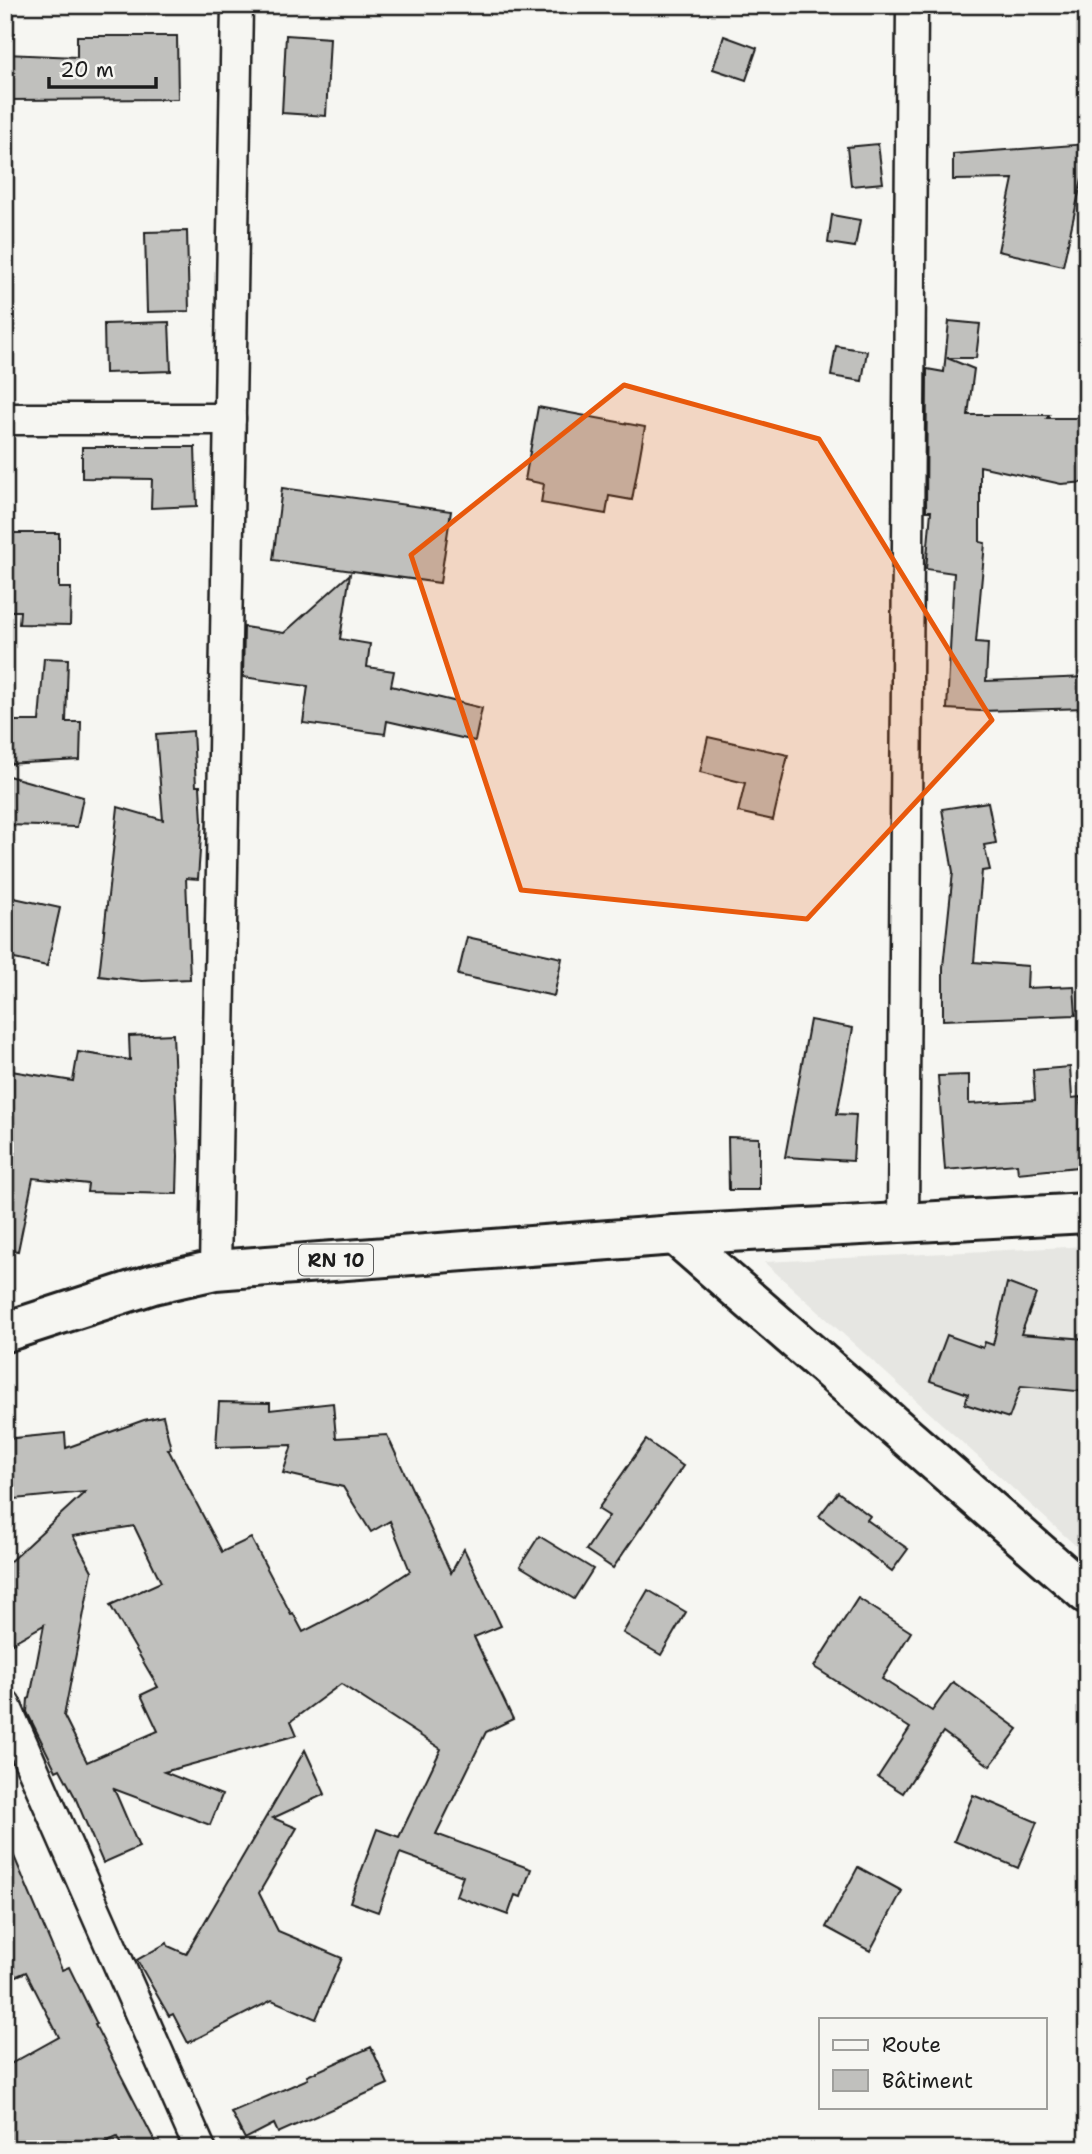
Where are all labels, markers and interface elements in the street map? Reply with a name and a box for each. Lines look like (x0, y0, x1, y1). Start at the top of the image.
scale bar (49, 46, 156, 90)
text: 20 m (60, 56, 114, 84)
road number: RN 10 (299, 1244, 373, 1276)
legend (819, 2018, 1046, 2108)
text: Route (882, 2031, 941, 2059)
text: Bâtiment (882, 2067, 973, 2095)

